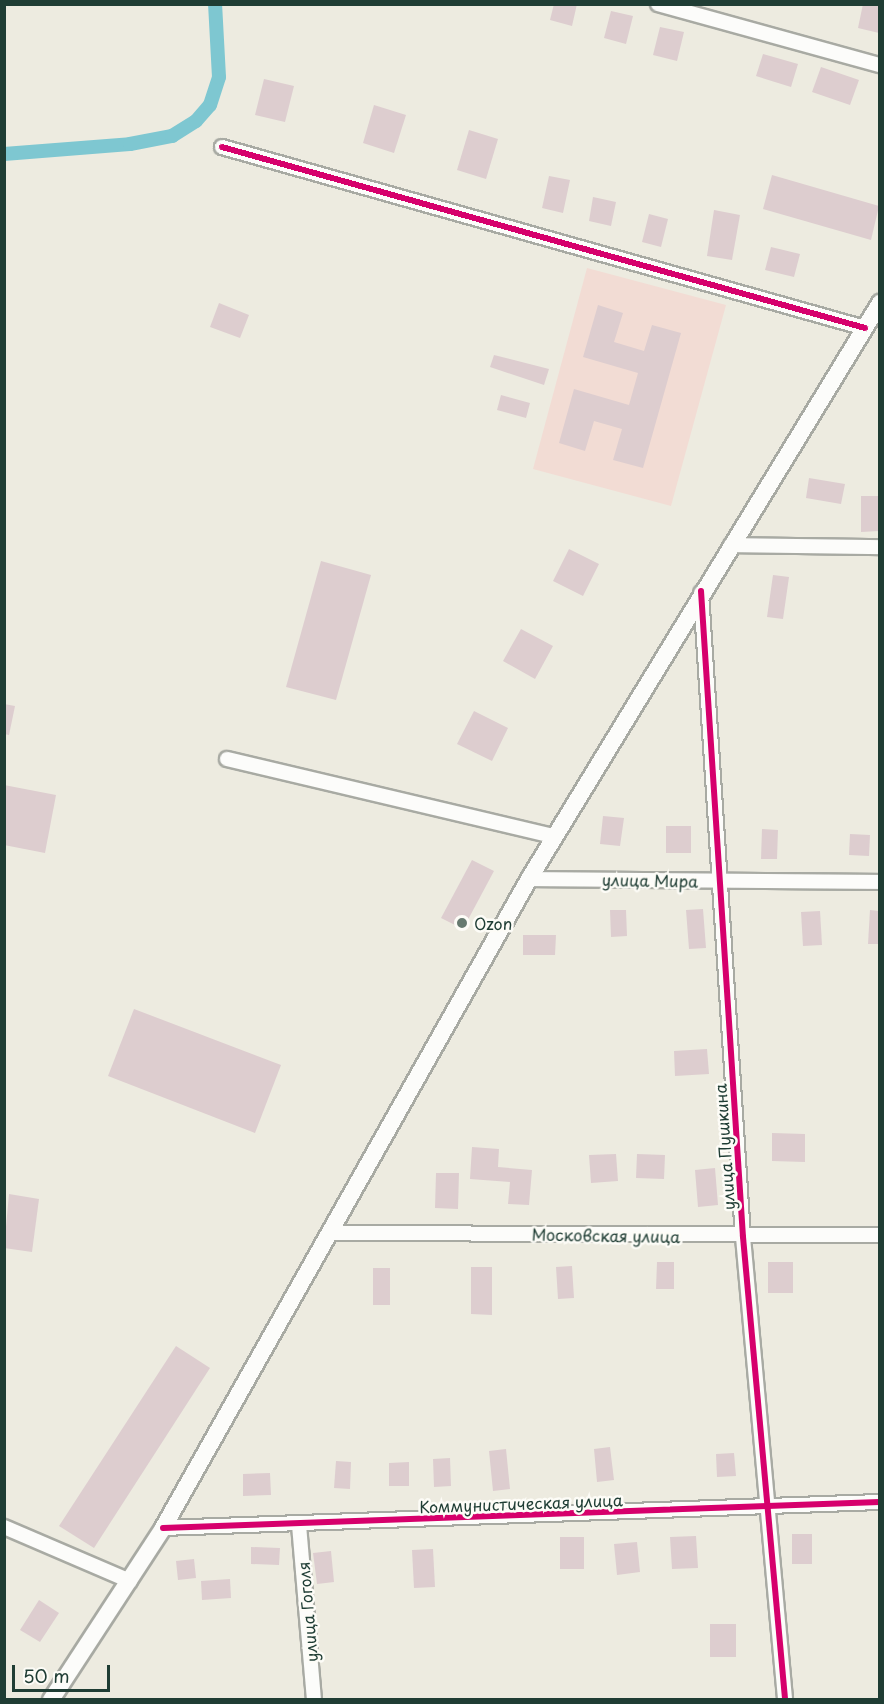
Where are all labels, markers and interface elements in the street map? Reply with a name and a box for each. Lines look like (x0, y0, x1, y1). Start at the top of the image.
street label: улица Мира (601, 870, 699, 890)
place label: Ozon (474, 913, 512, 933)
marker: Ozon (455, 916, 469, 930)
street label: улица Пушкина (710, 1082, 738, 1212)
street label: Московская улица (531, 1224, 681, 1246)
street label: Коммунистическая улица (419, 1490, 623, 1516)
street label: улица Гоголя (293, 1560, 321, 1664)
scale bar (15, 1653, 112, 1691)
text: 50 m (23, 1662, 70, 1689)

